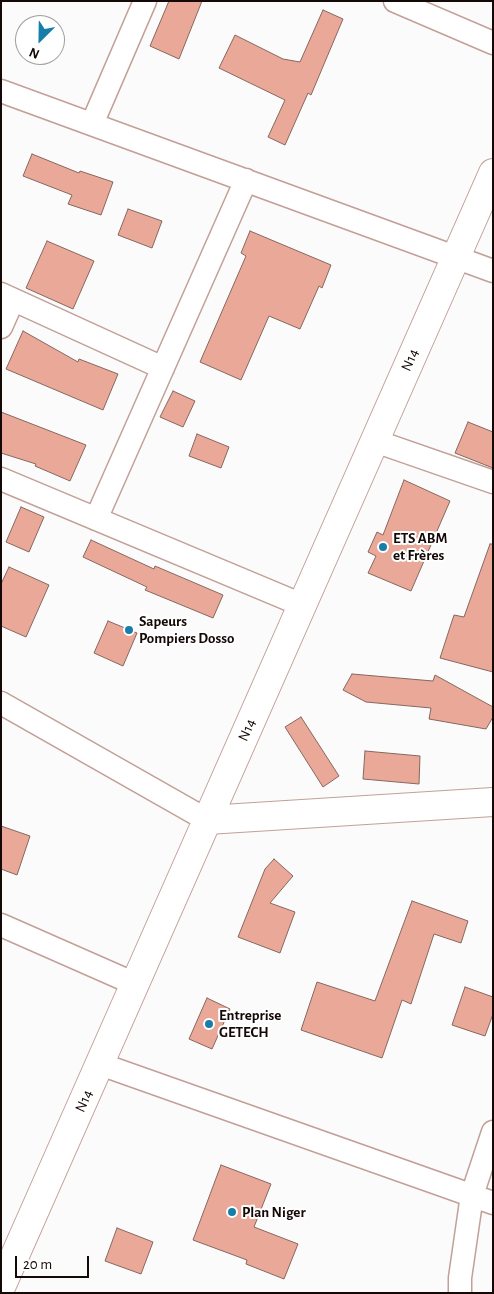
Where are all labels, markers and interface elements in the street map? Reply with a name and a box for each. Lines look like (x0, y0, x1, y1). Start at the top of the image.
north arrow (15, 15, 65, 65)
text: N (27, 45, 42, 61)
street label: N14 (397, 346, 423, 374)
place label: ETS ABM et Frères (393, 529, 447, 564)
marker: ETS ABM et Frères (377, 541, 389, 553)
place label: Sapeurs Pompiers Dosso (139, 612, 234, 647)
marker: Sapeurs Pompiers Dosso (123, 624, 135, 636)
street label: N14 (234, 716, 260, 744)
place label: Entreprise GETECH (219, 1006, 281, 1041)
marker: Entreprise GETECH (203, 1018, 215, 1030)
street label: N14 (71, 1087, 97, 1115)
place label: Plan Niger (242, 1203, 306, 1221)
marker: Plan Niger (226, 1206, 238, 1218)
scale bar (18, 1246, 91, 1278)
text: 20 m (23, 1257, 52, 1272)

